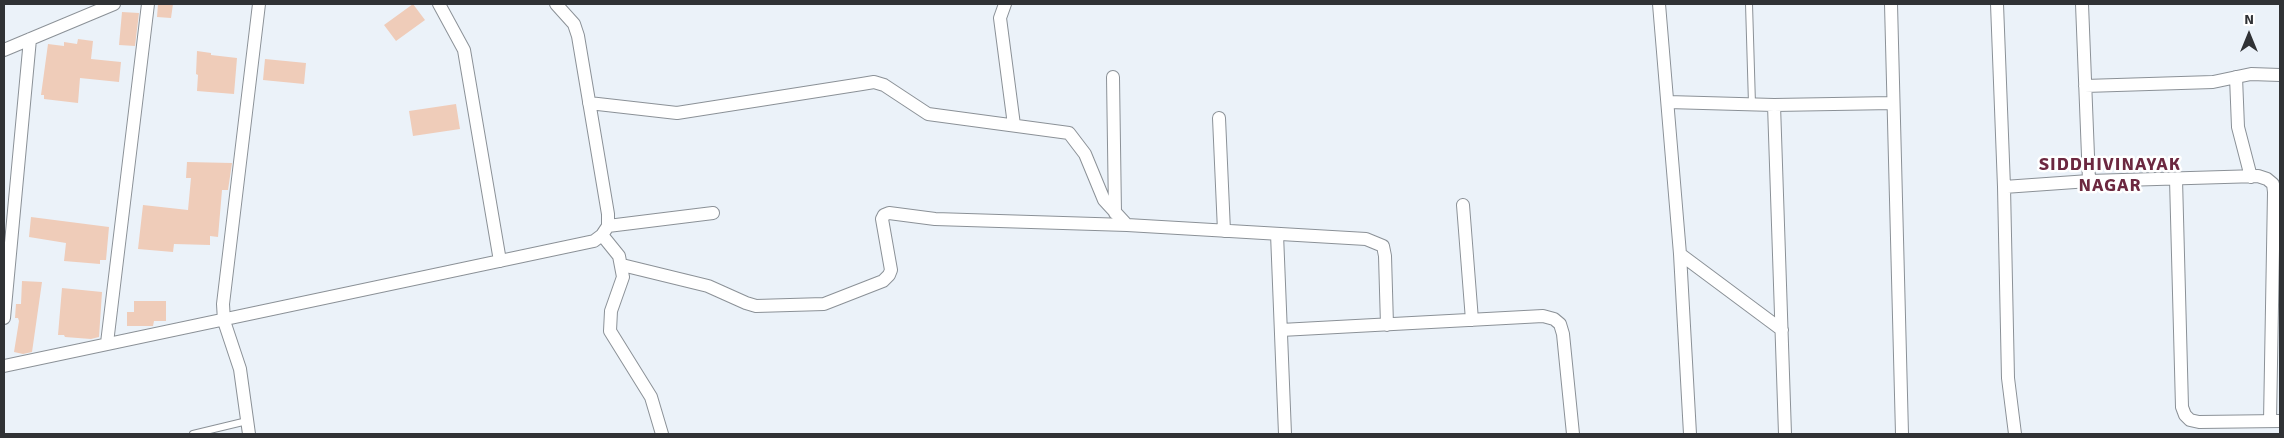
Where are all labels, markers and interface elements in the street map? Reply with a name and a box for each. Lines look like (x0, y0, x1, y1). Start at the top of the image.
north arrow (2224, 10, 2274, 60)
text: N (2244, 11, 2254, 28)
district label: SIDDHIVINAYAK NAGAR (2037, 154, 2183, 196)

